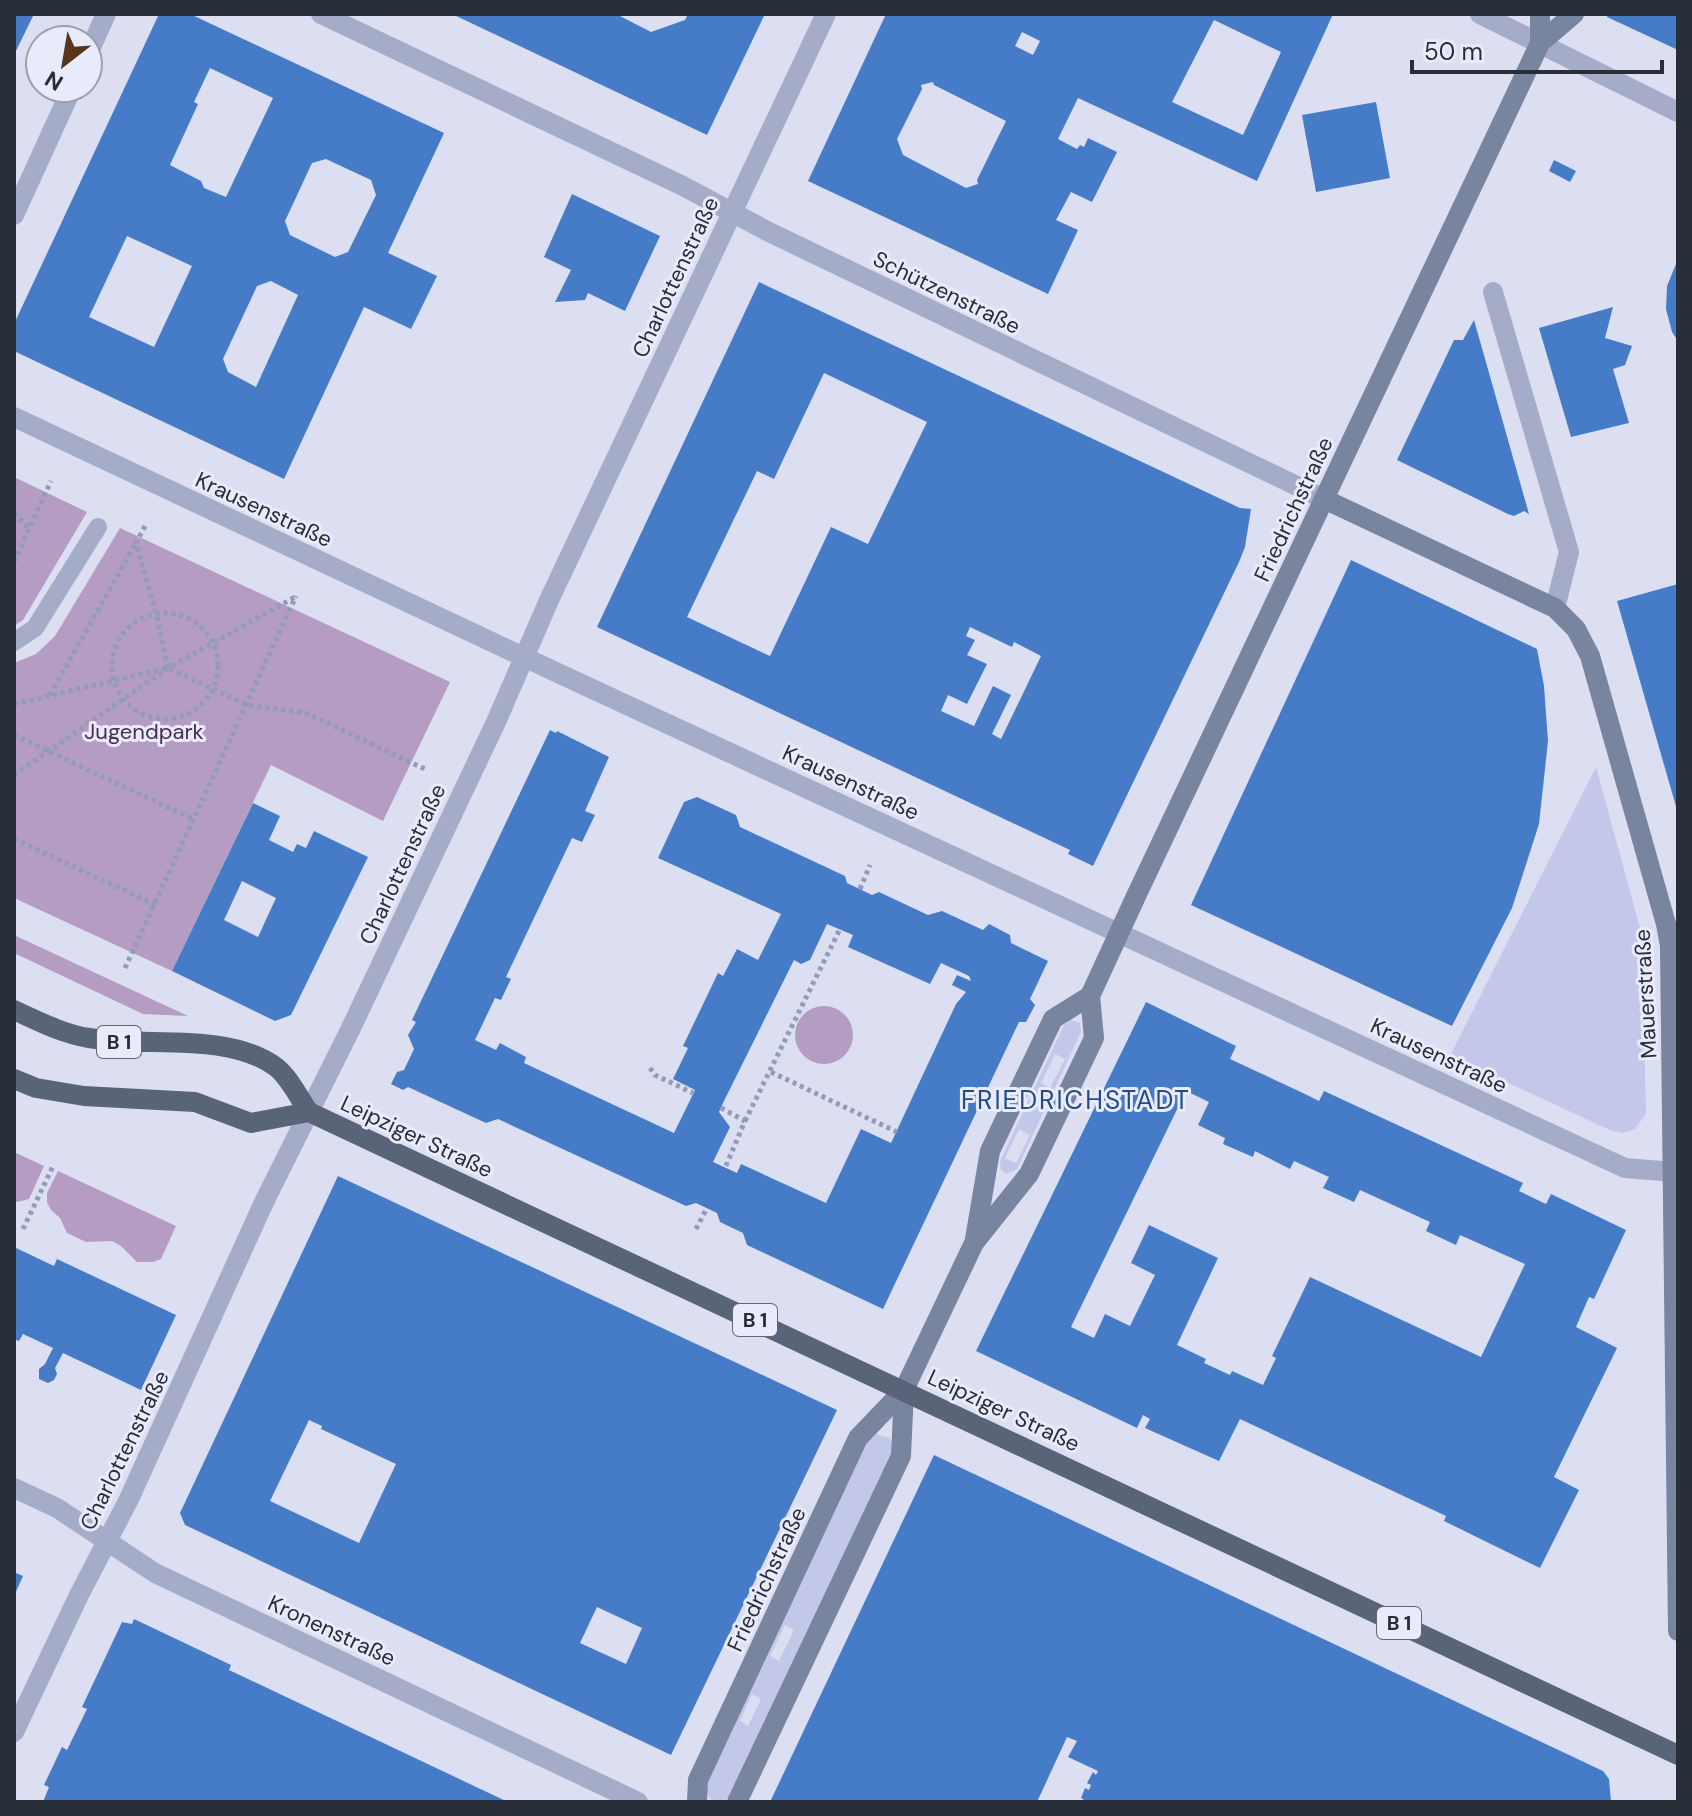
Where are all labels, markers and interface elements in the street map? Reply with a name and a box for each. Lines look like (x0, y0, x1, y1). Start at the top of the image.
north arrow (24, 24, 104, 104)
scale bar (1412, 24, 1662, 74)
text: 50 m (1424, 36, 1483, 67)
text: N (40, 64, 68, 97)
street label: Charlottenstraße (626, 192, 725, 362)
street label: Schützenstraße (868, 244, 1025, 341)
street label: Friedrichstraße (1247, 432, 1340, 586)
street label: Krausenstraße (191, 465, 337, 554)
park label: Jugendpark (84, 717, 204, 746)
street label: Krausenstraße (778, 738, 924, 827)
street label: Charlottenstraße (353, 779, 452, 949)
street label: Mauerstraße (1628, 928, 1663, 1060)
street label: Krausenstraße (1366, 1011, 1512, 1100)
road number: B 1 (97, 1026, 141, 1058)
district label: FRIEDRICHSTADT (961, 1083, 1191, 1117)
street label: Leipziger Straße (336, 1089, 498, 1184)
road number: B 1 (733, 1304, 777, 1336)
street label: Leipziger Straße (923, 1363, 1085, 1458)
street label: Charlottenstraße (73, 1366, 176, 1535)
street label: Friedrichstraße (720, 1502, 813, 1656)
street label: Kronenstraße (263, 1588, 400, 1673)
road number: B 1 (1377, 1607, 1421, 1639)

